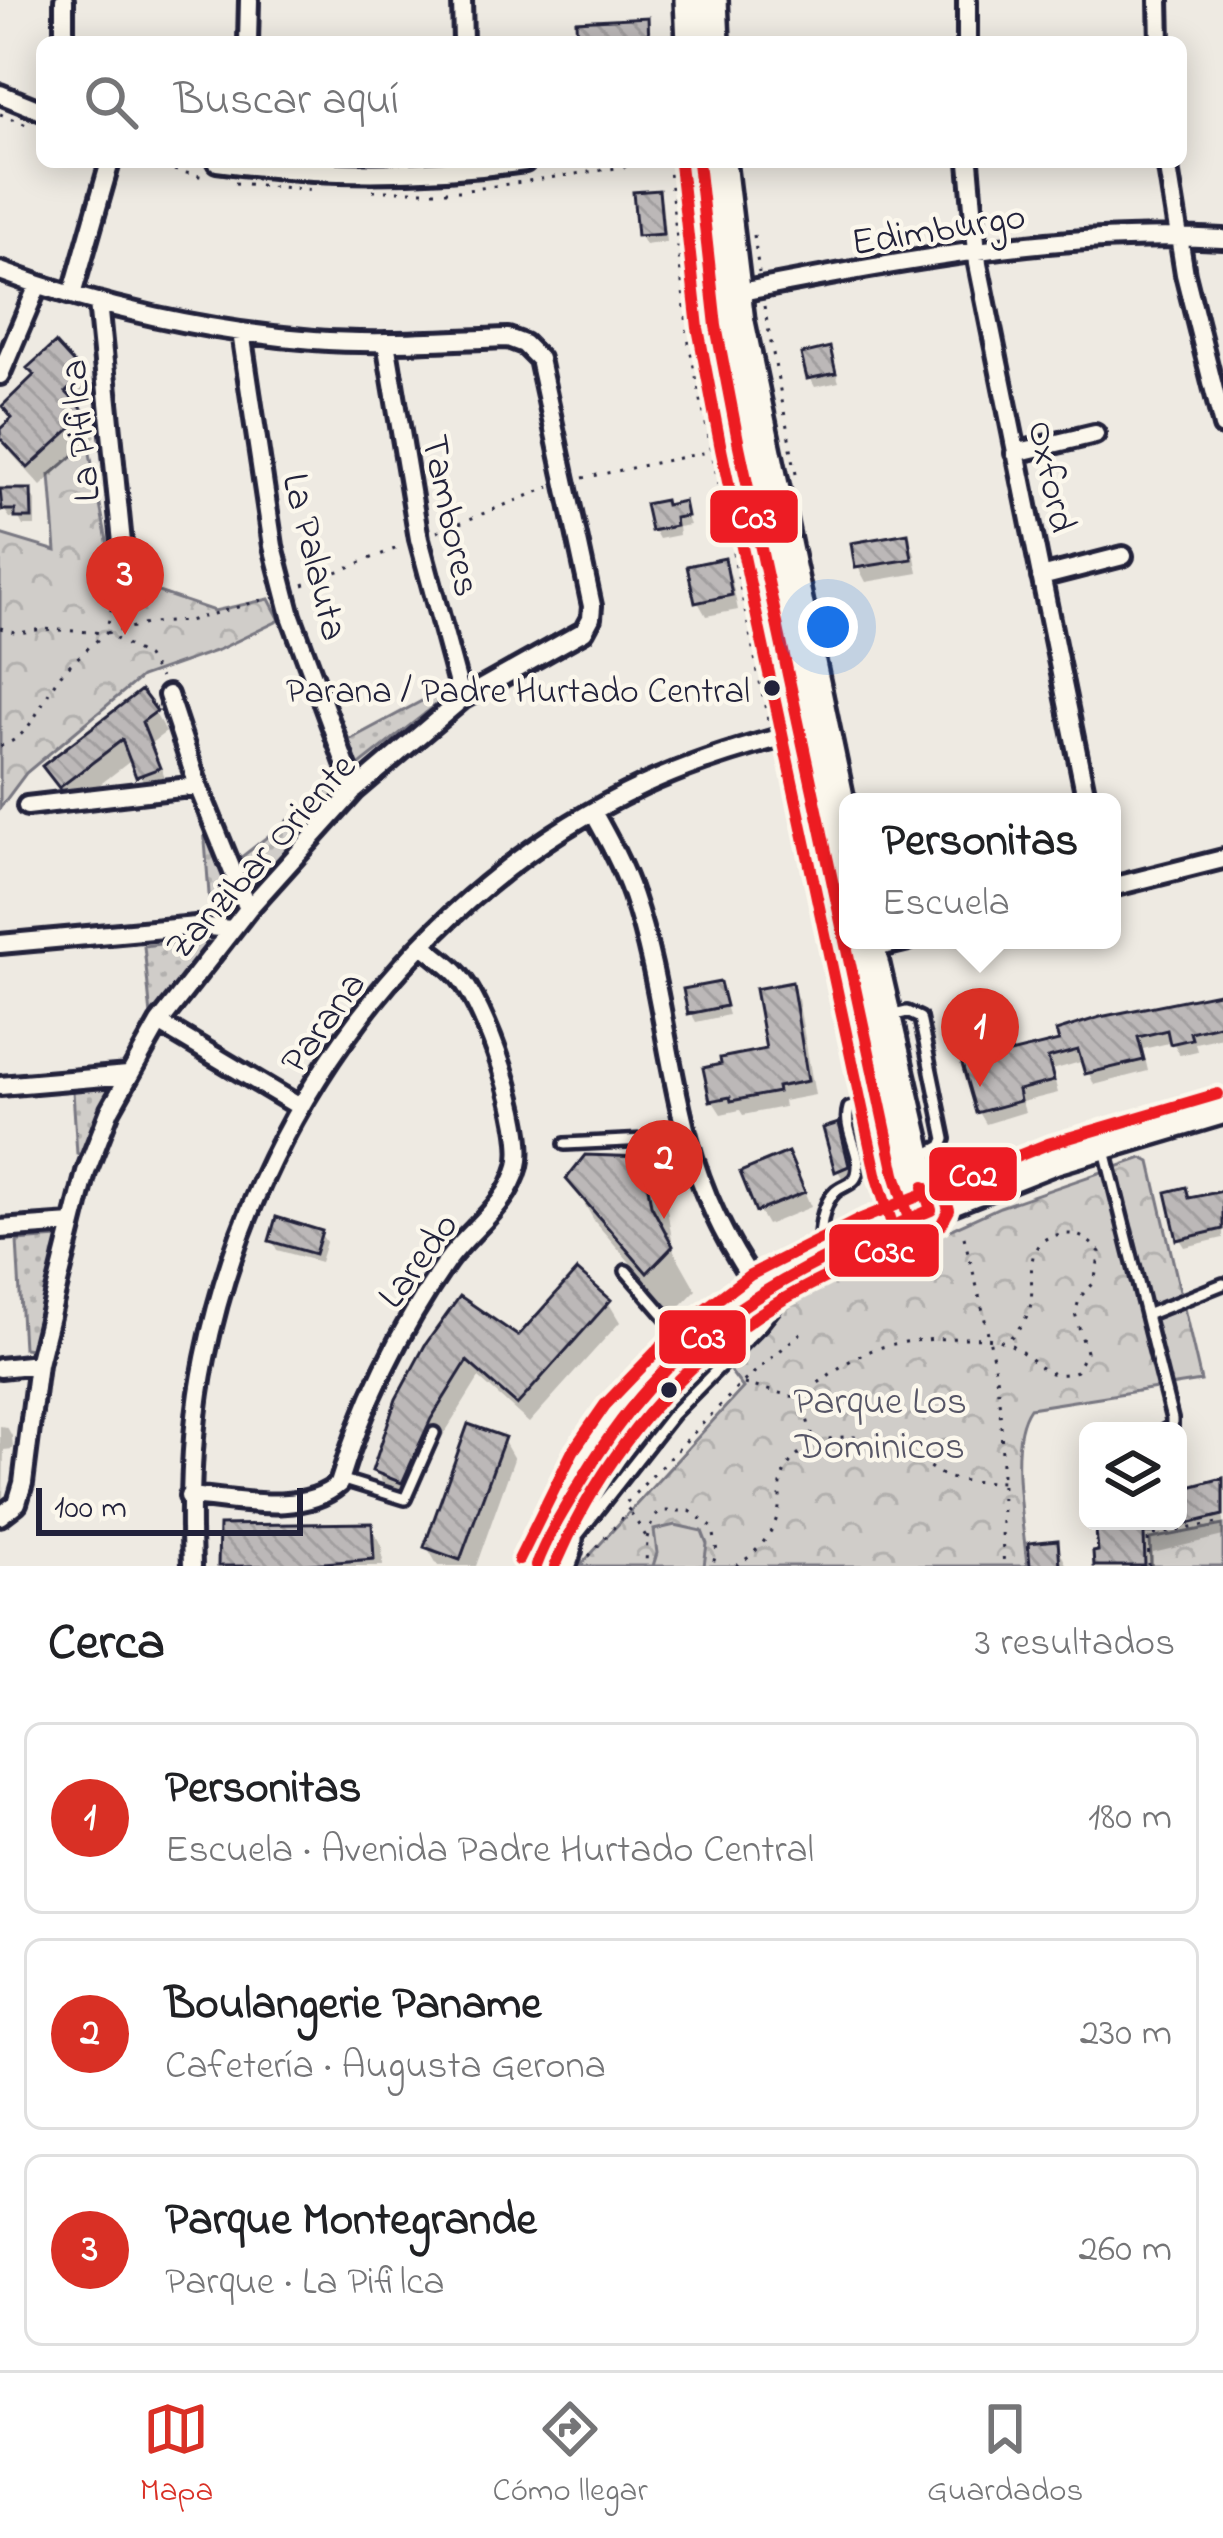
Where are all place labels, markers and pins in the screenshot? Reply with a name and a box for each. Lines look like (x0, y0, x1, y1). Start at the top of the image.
pin: 3 (86, 536, 164, 635)
place label: Parana / Padre Hurtado Central (286, 667, 750, 720)
marker: Parana / Padre Hurtado Central (761, 677, 783, 699)
pin: 1 (941, 988, 1019, 1087)
pin: 2 (625, 1120, 703, 1219)
unlabelled marker (658, 1379, 680, 1401)

